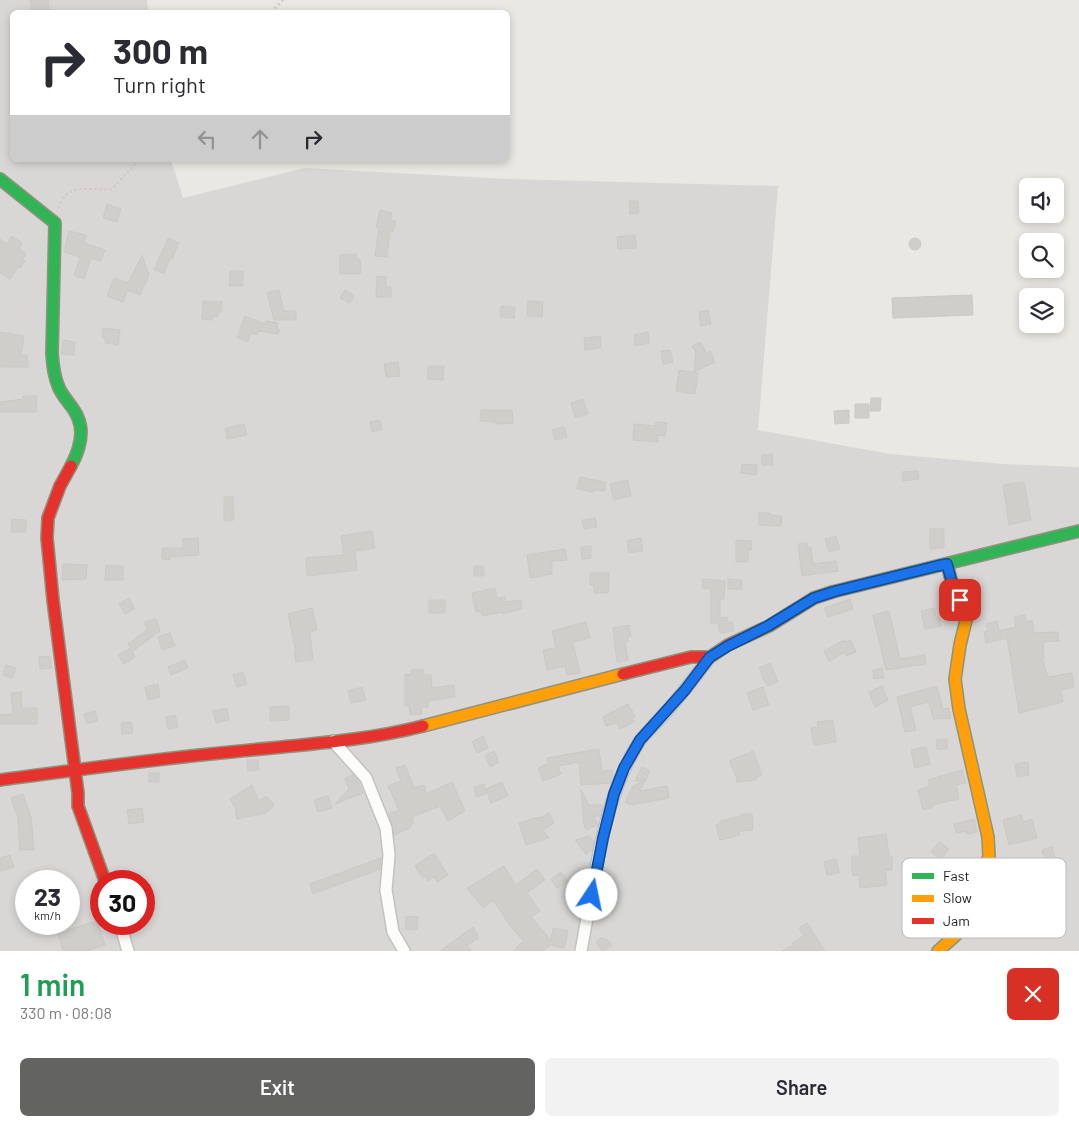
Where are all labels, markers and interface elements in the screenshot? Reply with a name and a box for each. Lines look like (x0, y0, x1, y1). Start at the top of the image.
text: 300 m (113, 29, 208, 71)
icon: right (30, 30, 95, 95)
text: Turn right (113, 71, 206, 97)
icon: left (193, 125, 221, 153)
icon: ahead (246, 125, 274, 153)
icon: right (299, 125, 327, 153)
map controls (1019, 178, 1064, 333)
button: sound (1019, 178, 1064, 223)
button: search (1019, 233, 1064, 278)
button: layers (1019, 288, 1064, 333)
pin (939, 579, 981, 621)
icon: arrive (946, 586, 974, 614)
legend (902, 858, 1066, 938)
text: Fast (943, 867, 969, 884)
position arrow (565, 868, 617, 920)
speed limit sign: 30 (90, 870, 155, 935)
text: 23 (34, 881, 61, 911)
text: Slow (943, 889, 972, 906)
text: km/h (34, 908, 61, 922)
text: Jam (943, 912, 970, 929)
text: 1 min (20, 966, 85, 1002)
button: close (1007, 968, 1059, 1020)
text: 330 m · 08:08 (20, 1003, 112, 1022)
button: Exit (20, 1058, 535, 1116)
button: Share (545, 1058, 1059, 1116)

